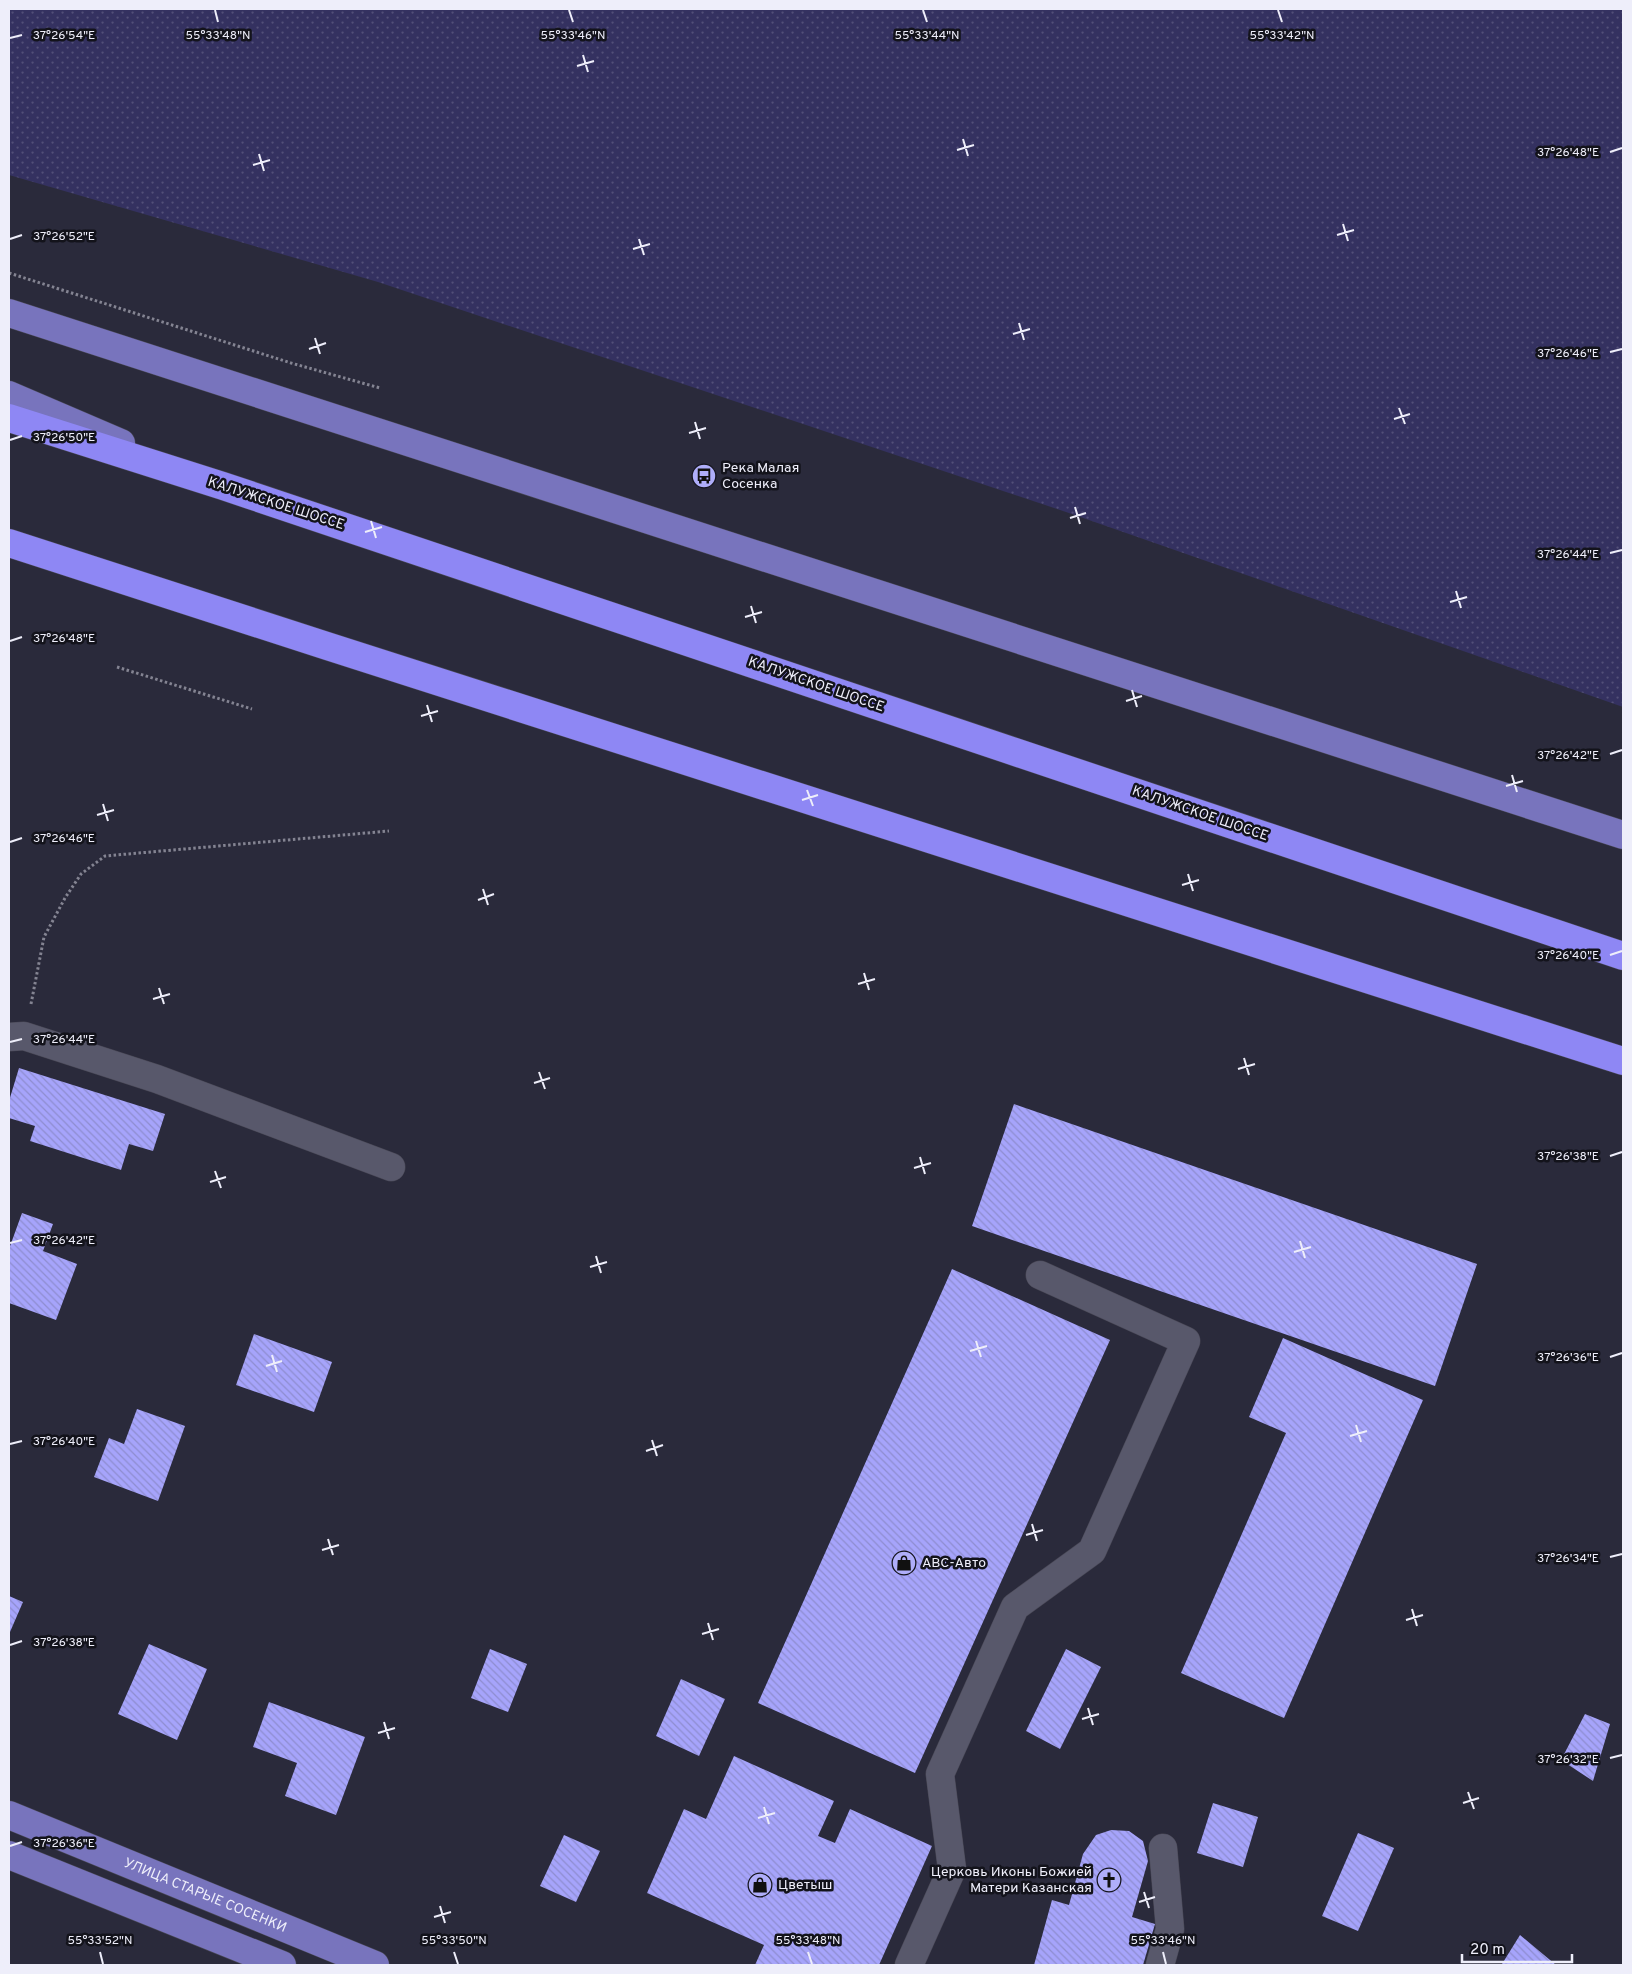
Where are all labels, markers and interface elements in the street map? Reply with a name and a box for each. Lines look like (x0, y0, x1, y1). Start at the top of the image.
text: 37°26'54"E (33, 28, 95, 44)
text: 55°33'48"N (186, 28, 250, 44)
text: 55°33'46"N (541, 28, 605, 44)
text: 55°33'44"N (894, 28, 960, 44)
text: 55°33'42"N (1250, 28, 1314, 44)
text: 37°26'48"E (1537, 145, 1599, 161)
text: 37°26'52"E (33, 229, 95, 245)
text: 37°26'46"E (1537, 346, 1599, 362)
text: 37°26'50"E (33, 430, 95, 446)
place label: Река Малая Сосенка (722, 460, 799, 493)
bus stop icon: Река Малая Сосенка (691, 463, 717, 489)
street label: КАЛУЖСКОЕ ШОССЕ (205, 474, 347, 534)
text: 37°26'44"E (1537, 547, 1599, 563)
text: 37°26'48"E (33, 631, 95, 647)
street label: КАЛУЖСКОЕ ШОССЕ (746, 654, 886, 716)
text: 37°26'42"E (1537, 748, 1599, 764)
street label: КАЛУЖСКОЕ ШОССЕ (1130, 783, 1270, 845)
text: 37°26'46"E (33, 831, 95, 847)
text: 37°26'40"E (1537, 948, 1599, 964)
text: 37°26'44"E (33, 1032, 95, 1048)
text: 37°26'38"E (1537, 1149, 1599, 1165)
text: 37°26'42"E (33, 1233, 95, 1249)
text: 37°26'36"E (1537, 1350, 1599, 1366)
text: 37°26'40"E (33, 1434, 95, 1450)
shop icon: АВС-Авто (891, 1550, 917, 1576)
text: 37°26'34"E (1537, 1551, 1599, 1567)
place label: АВС-Авто (922, 1555, 986, 1572)
text: 37°26'38"E (33, 1635, 95, 1651)
text: 37°26'32"E (1537, 1752, 1599, 1768)
text: 37°26'36"E (33, 1836, 95, 1852)
street label: УЛИЦА СТАРЫЕ СОСЕНКИ (121, 1854, 289, 1936)
place label: Церковь Иконы Божией Матери Казанская (931, 1864, 1092, 1897)
church icon: Церковь Иконы Божией Матери Казанская (1096, 1867, 1122, 1893)
shop icon: Цветыш (747, 1872, 773, 1898)
place label: Цветыш (778, 1877, 832, 1894)
scale bar (1462, 1932, 1572, 1964)
text: 55°33'52"N (68, 1933, 132, 1949)
text: 55°33'50"N (421, 1933, 487, 1949)
text: 55°33'48"N (776, 1933, 840, 1949)
text: 55°33'46"N (1131, 1933, 1195, 1949)
text: 20 m (1470, 1941, 1505, 1960)

